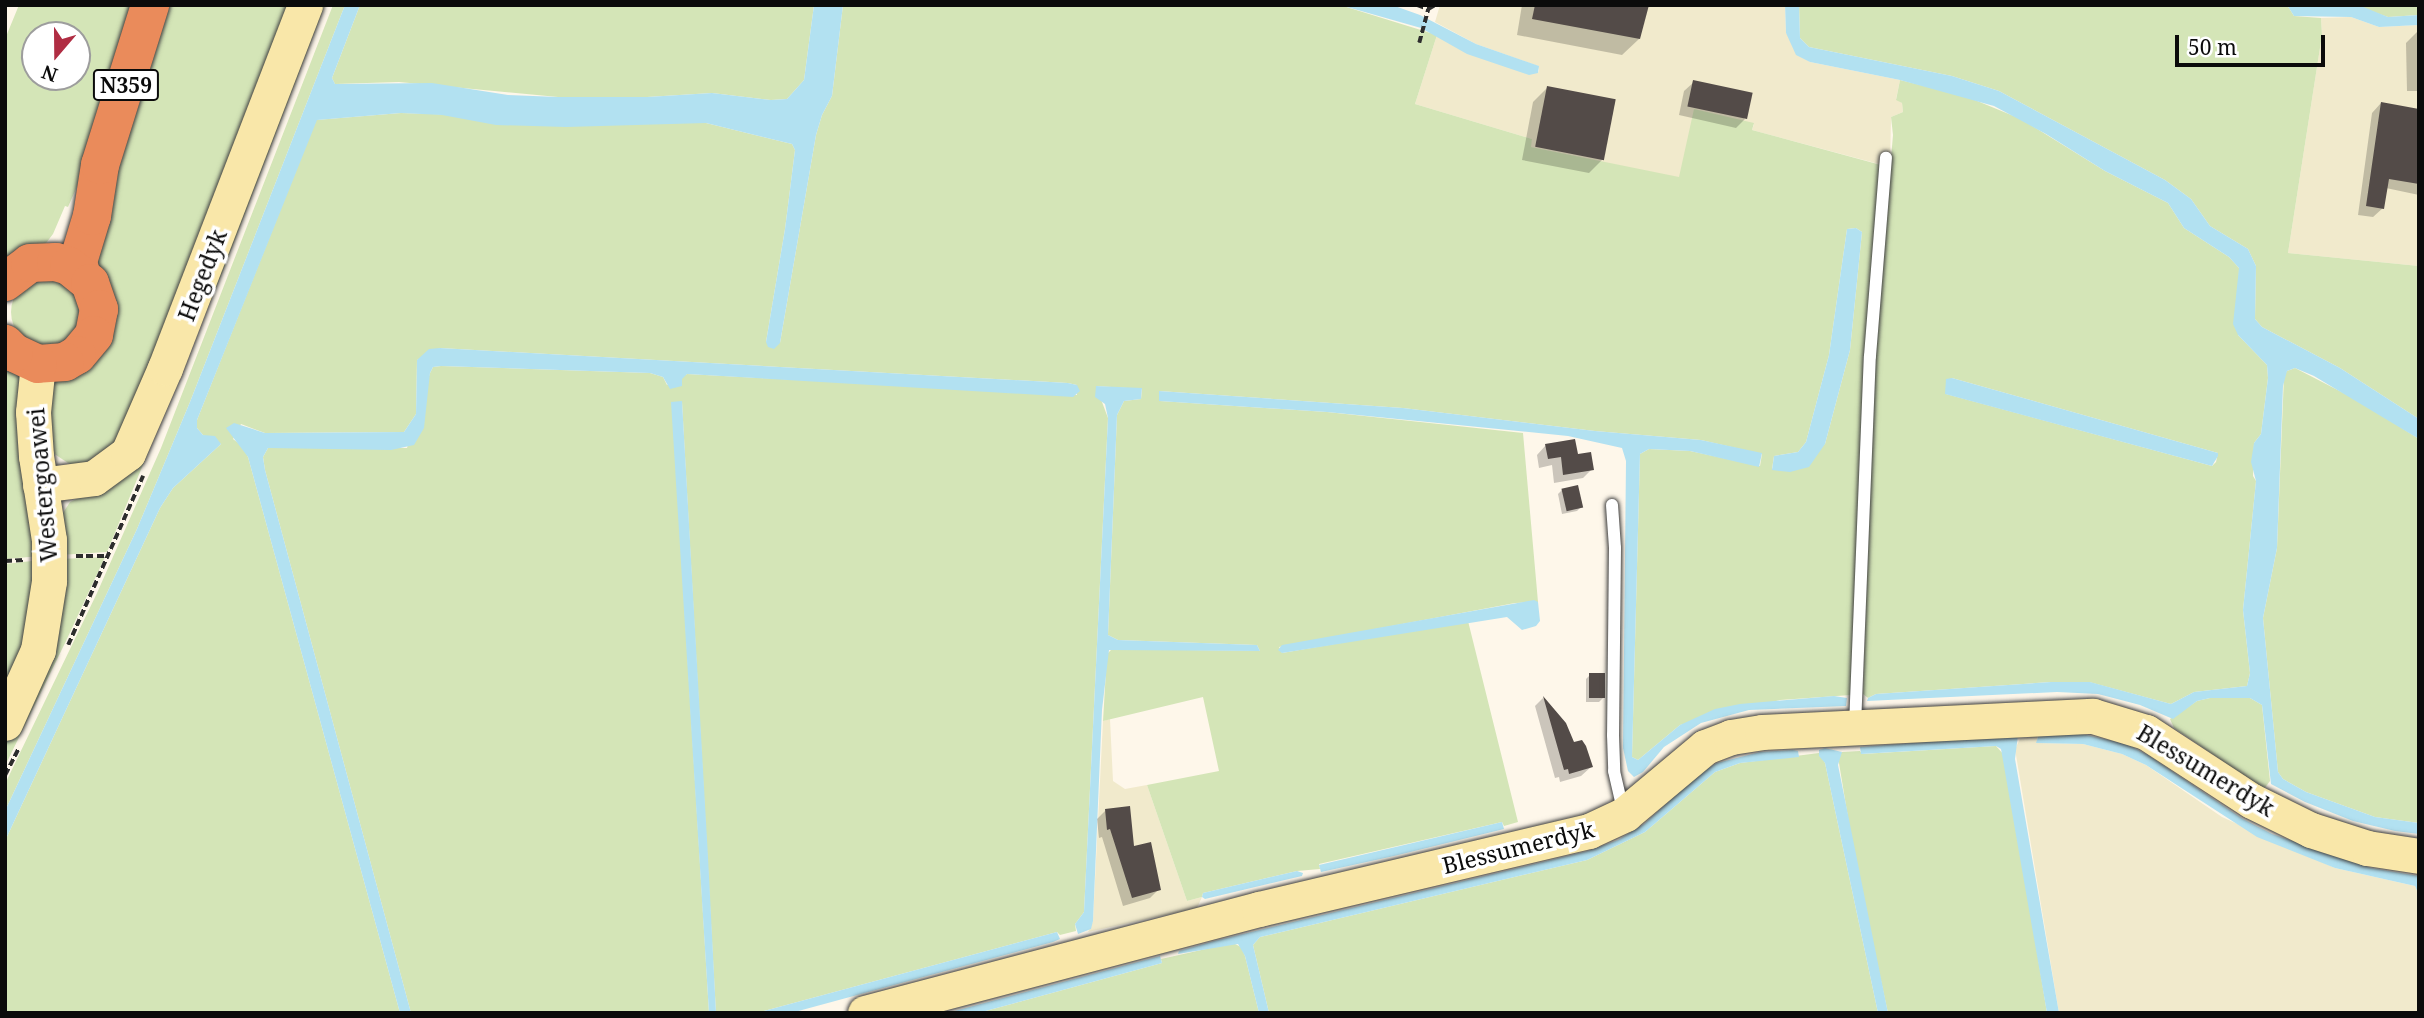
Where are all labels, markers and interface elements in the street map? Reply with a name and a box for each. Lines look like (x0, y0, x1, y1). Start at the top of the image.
north arrow (21, 21, 91, 91)
scale bar (2179, 21, 2330, 65)
text: 50 m (2188, 33, 2237, 61)
text: N (38, 59, 61, 89)
road number: N359 (93, 68, 159, 102)
street label: Hegedyk (172, 225, 232, 325)
street label: Westergoawei (22, 407, 62, 563)
street label: Blessumerdyk (2132, 718, 2280, 822)
street label: Blessumerdyk (1439, 815, 1597, 879)

